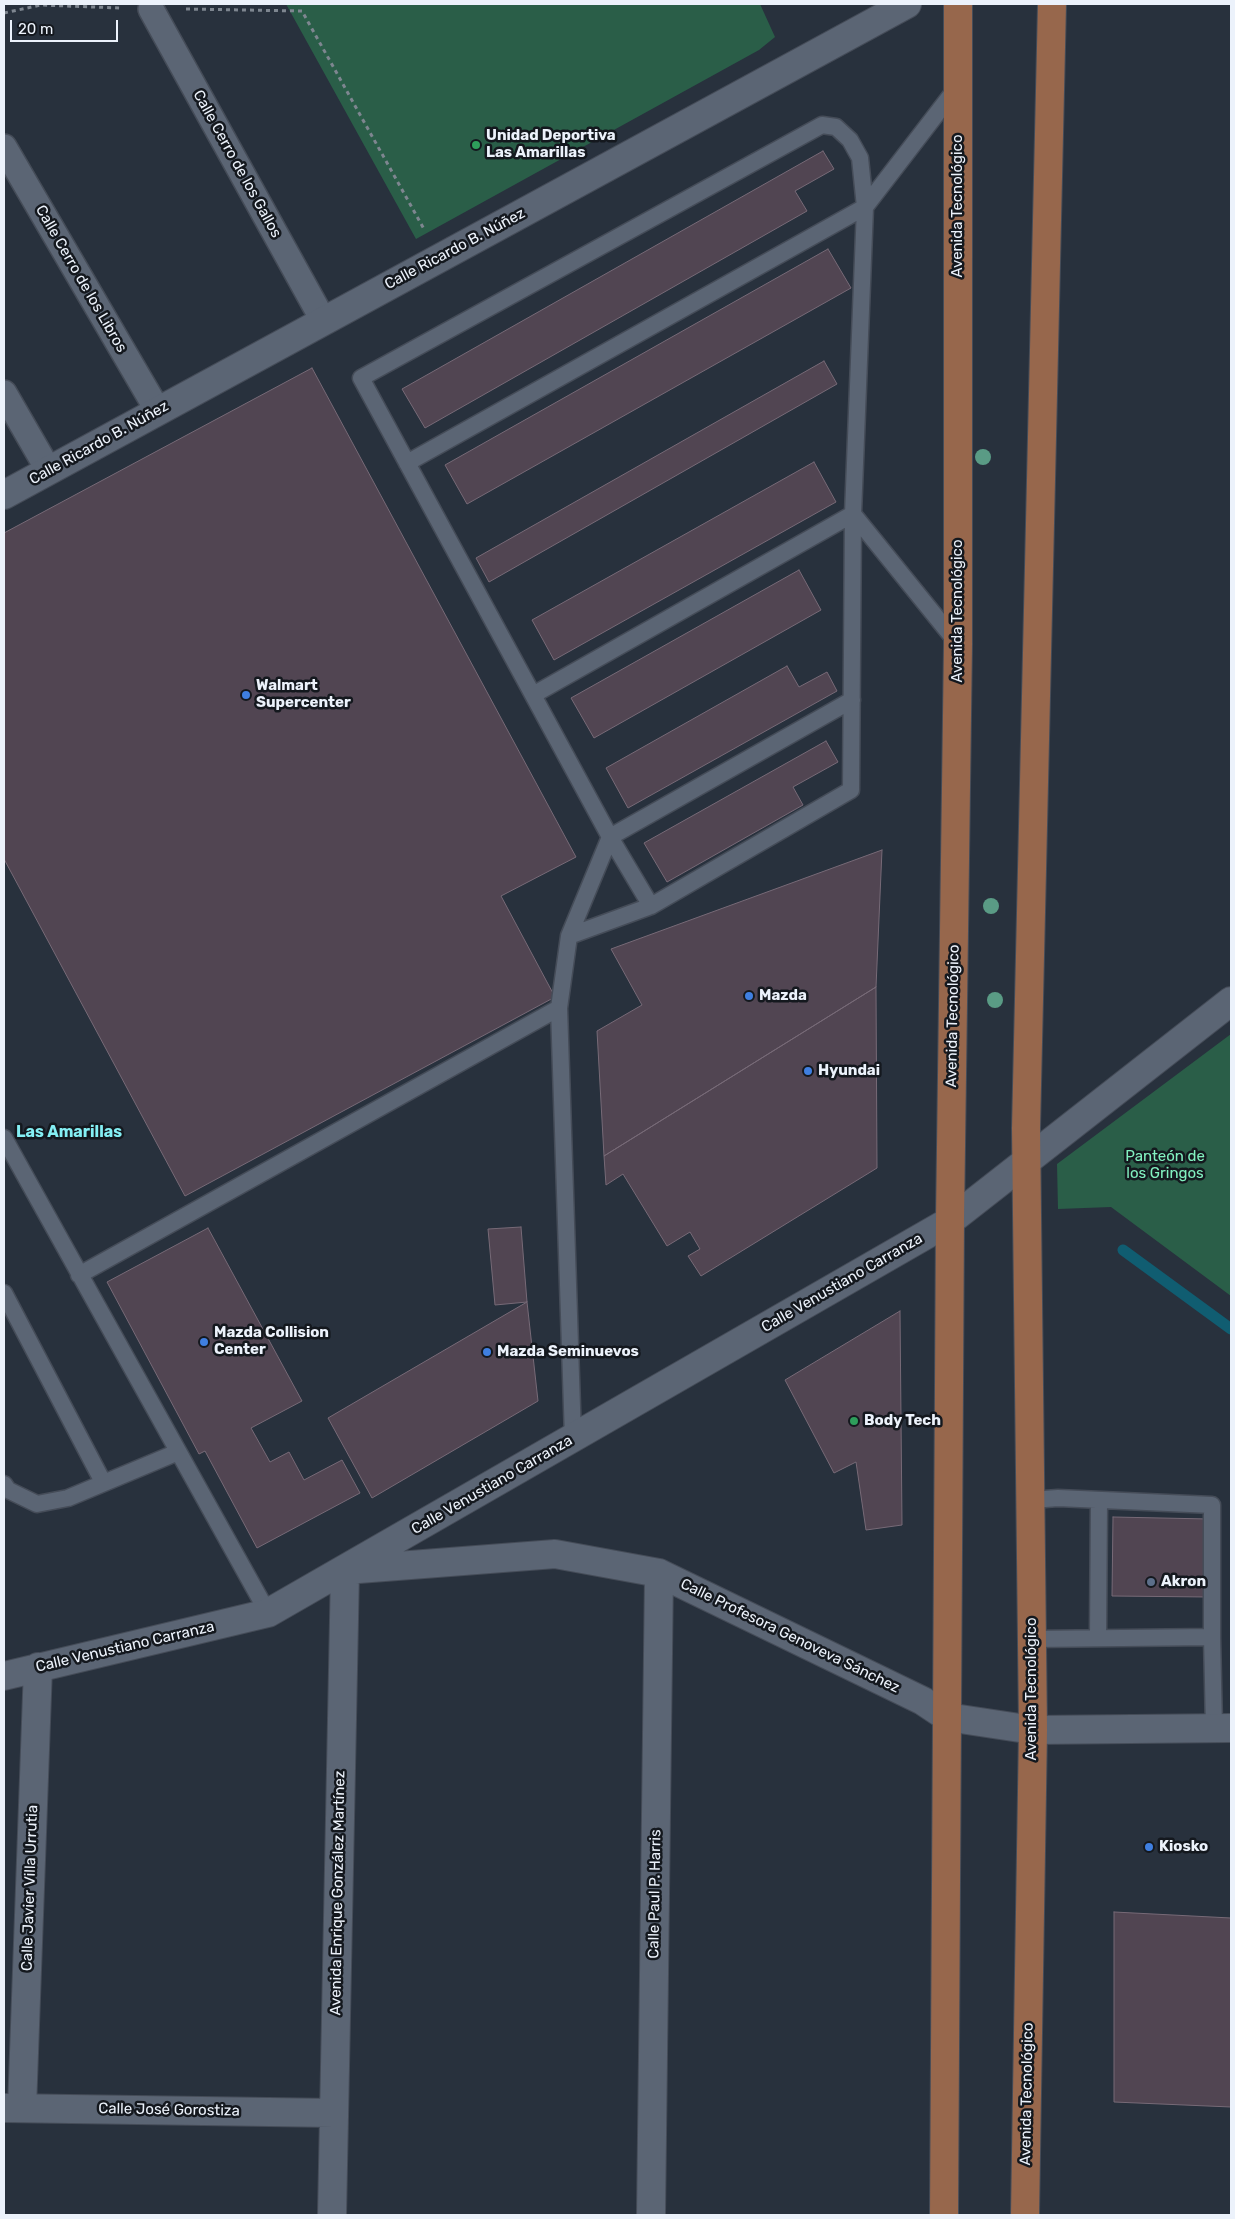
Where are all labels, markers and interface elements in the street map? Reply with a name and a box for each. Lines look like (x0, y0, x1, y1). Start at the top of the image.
scale bar (12, 10, 120, 42)
text: 20 m (18, 20, 53, 38)
street label: Calle Cerro de los Gallos (189, 87, 285, 241)
place label: Unidad Deportiva Las Amarillas (486, 127, 616, 162)
street label: Avenida Tecnológico (949, 135, 967, 277)
marker: Unidad Deportiva Las Amarillas (470, 139, 482, 151)
street label: Calle Cerro de los Libros (31, 202, 131, 356)
street label: Calle Ricardo B. Núñez (382, 204, 528, 294)
street label: Calle Ricardo B. Núñez (26, 397, 172, 489)
street label: Avenida Tecnológico (949, 540, 967, 682)
place label: Walmart Supercenter (256, 677, 351, 712)
marker: Walmart Supercenter (240, 689, 252, 701)
street label: Avenida Tecnológico (943, 944, 963, 1088)
place label: Mazda (759, 987, 807, 1005)
marker: Mazda (743, 990, 755, 1002)
place label: Hyundai (818, 1062, 880, 1080)
marker: Hyundai (802, 1065, 814, 1077)
district label: Las Amarillas (16, 1122, 122, 1142)
park label: Panteón de los Gringos (1125, 1148, 1205, 1183)
street label: Calle Venustiano Carranza (758, 1230, 926, 1336)
place label: Mazda Collision Center (214, 1324, 329, 1359)
marker: Mazda Collision Center (198, 1336, 210, 1348)
place label: Mazda Seminuevos (497, 1343, 639, 1361)
marker: Mazda Seminuevos (481, 1346, 493, 1358)
place label: Body Tech (864, 1412, 941, 1430)
marker: Body Tech (848, 1415, 860, 1427)
street label: Calle Venustiano Carranza (408, 1432, 576, 1538)
place label: Akron (1161, 1573, 1206, 1591)
street label: Calle Profesora Genoveva Sánchez (678, 1575, 902, 1697)
marker: Akron (1145, 1576, 1157, 1588)
street label: Calle Venustiano Carranza (34, 1618, 216, 1676)
street label: Avenida Tecnológico (1023, 1618, 1041, 1760)
street label: Avenida Enrique González Martínez (327, 1770, 349, 2016)
street label: Calle Javier Villa Urrutia (18, 1805, 42, 1971)
street label: Calle Paul P. Harris (645, 1829, 665, 1959)
place label: Kiosko (1159, 1838, 1208, 1856)
marker: Kiosko (1143, 1841, 1155, 1853)
street label: Avenida Tecnológico (1017, 2022, 1037, 2166)
street label: Calle José Gorostiza (98, 2100, 240, 2120)

